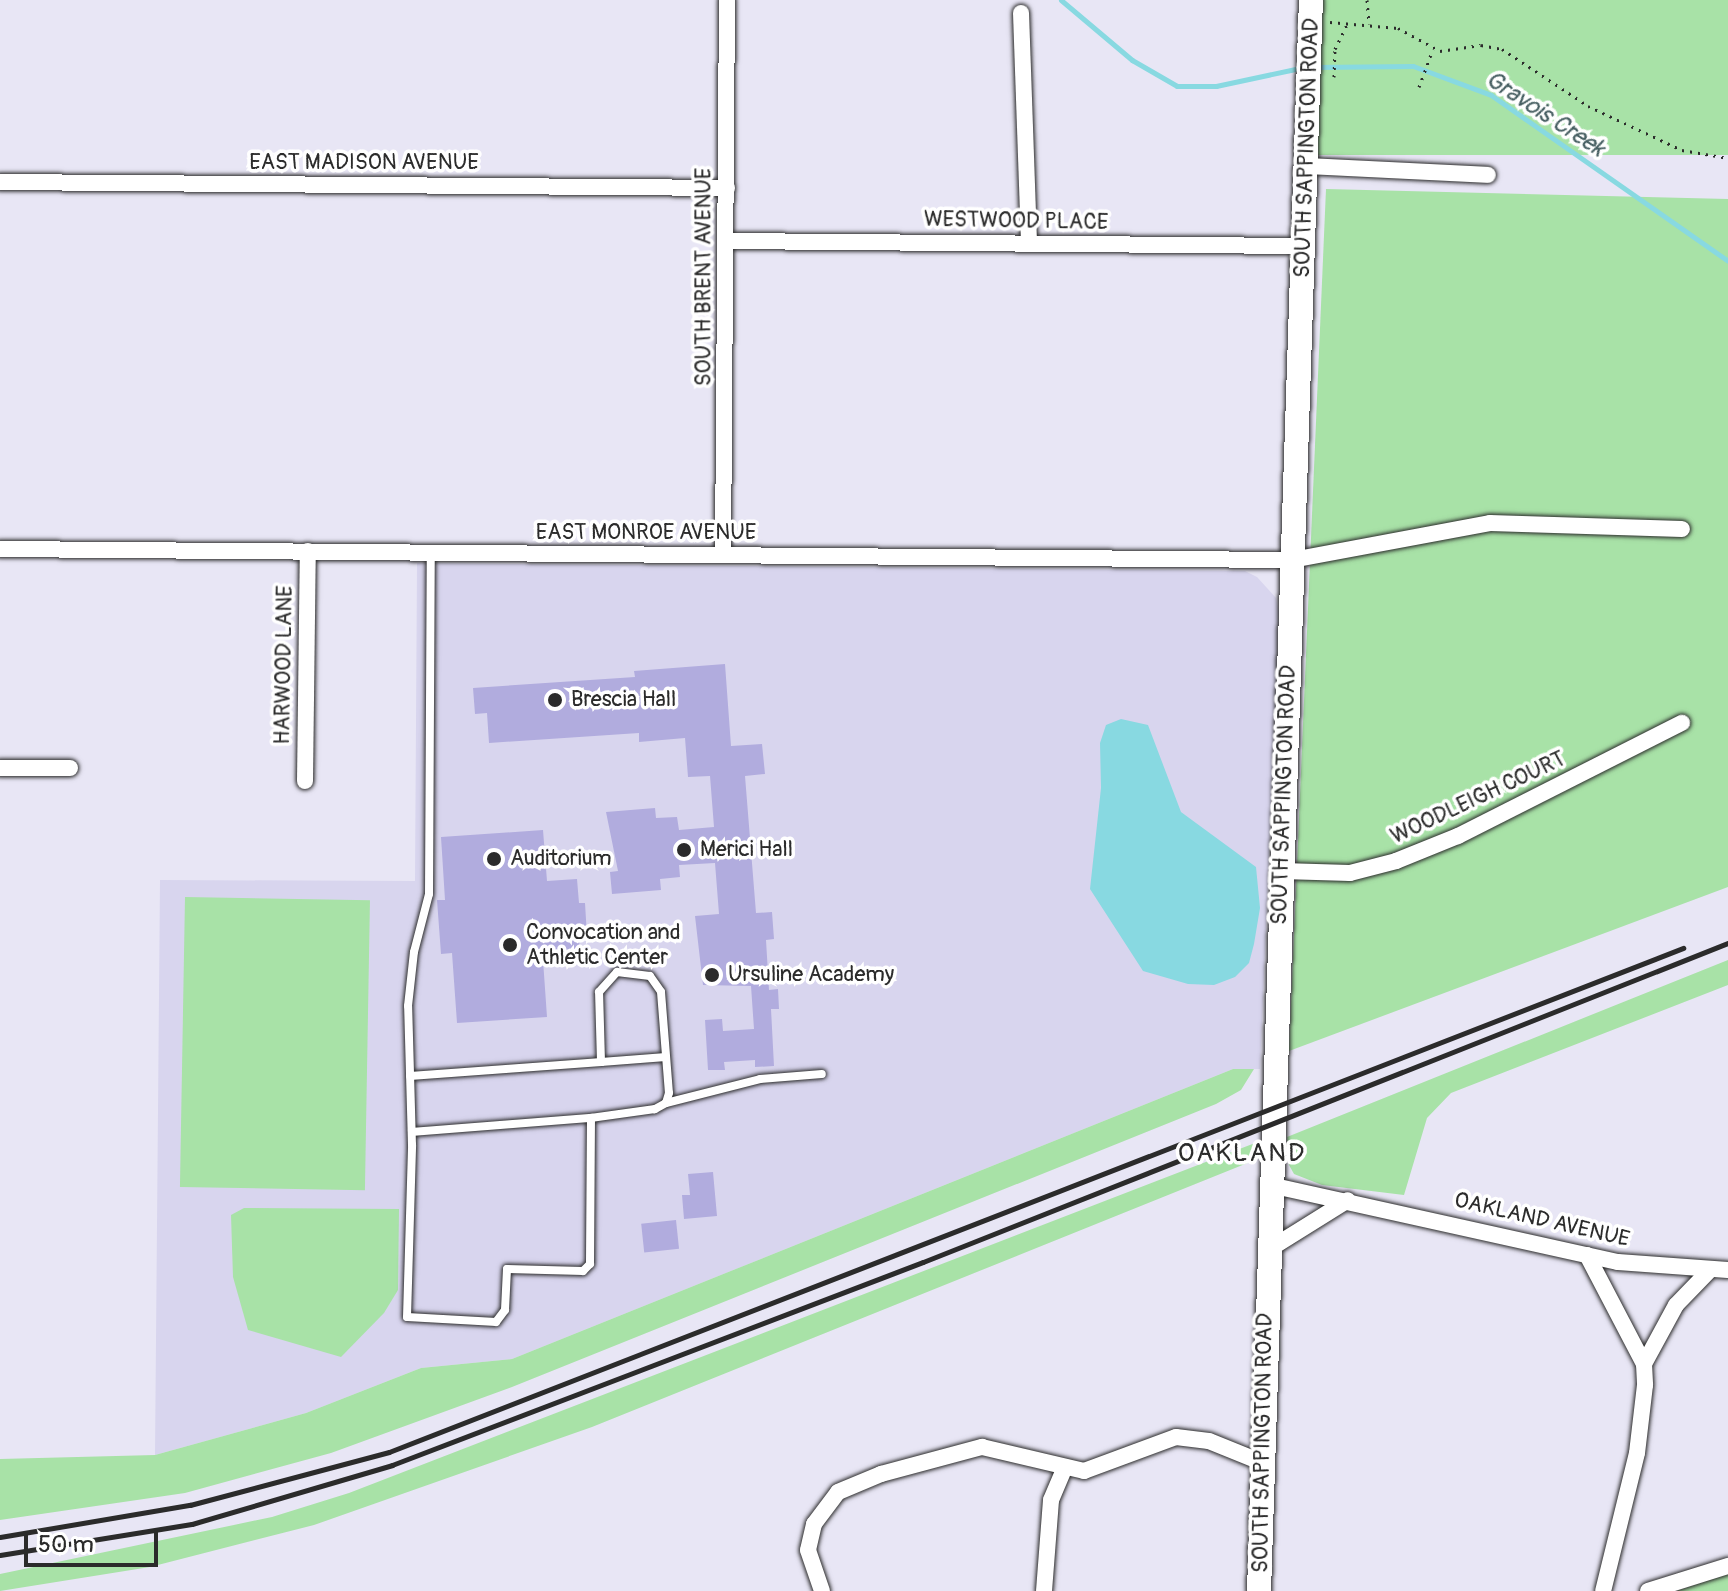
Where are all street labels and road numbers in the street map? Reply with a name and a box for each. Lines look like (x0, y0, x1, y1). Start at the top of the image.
street label: SOUTH SAPPINGTON ROAD (1289, 18, 1325, 278)
street label: EAST MADISON AVENUE (249, 150, 479, 176)
street label: SOUTH BRENT AVENUE (691, 168, 717, 386)
street label: WESTWOOD PLACE (924, 206, 1108, 236)
street label: EAST MONROE AVENUE (536, 520, 756, 546)
street label: HARWOOD LANE (269, 585, 299, 745)
street label: SOUTH SAPPINGTON ROAD (1266, 665, 1302, 925)
street label: WOODLEIGH COURT (1387, 746, 1569, 850)
street label: OAKLAND AVENUE (1452, 1187, 1632, 1253)
street label: SOUTH SAPPINGTON ROAD (1248, 1313, 1278, 1573)

